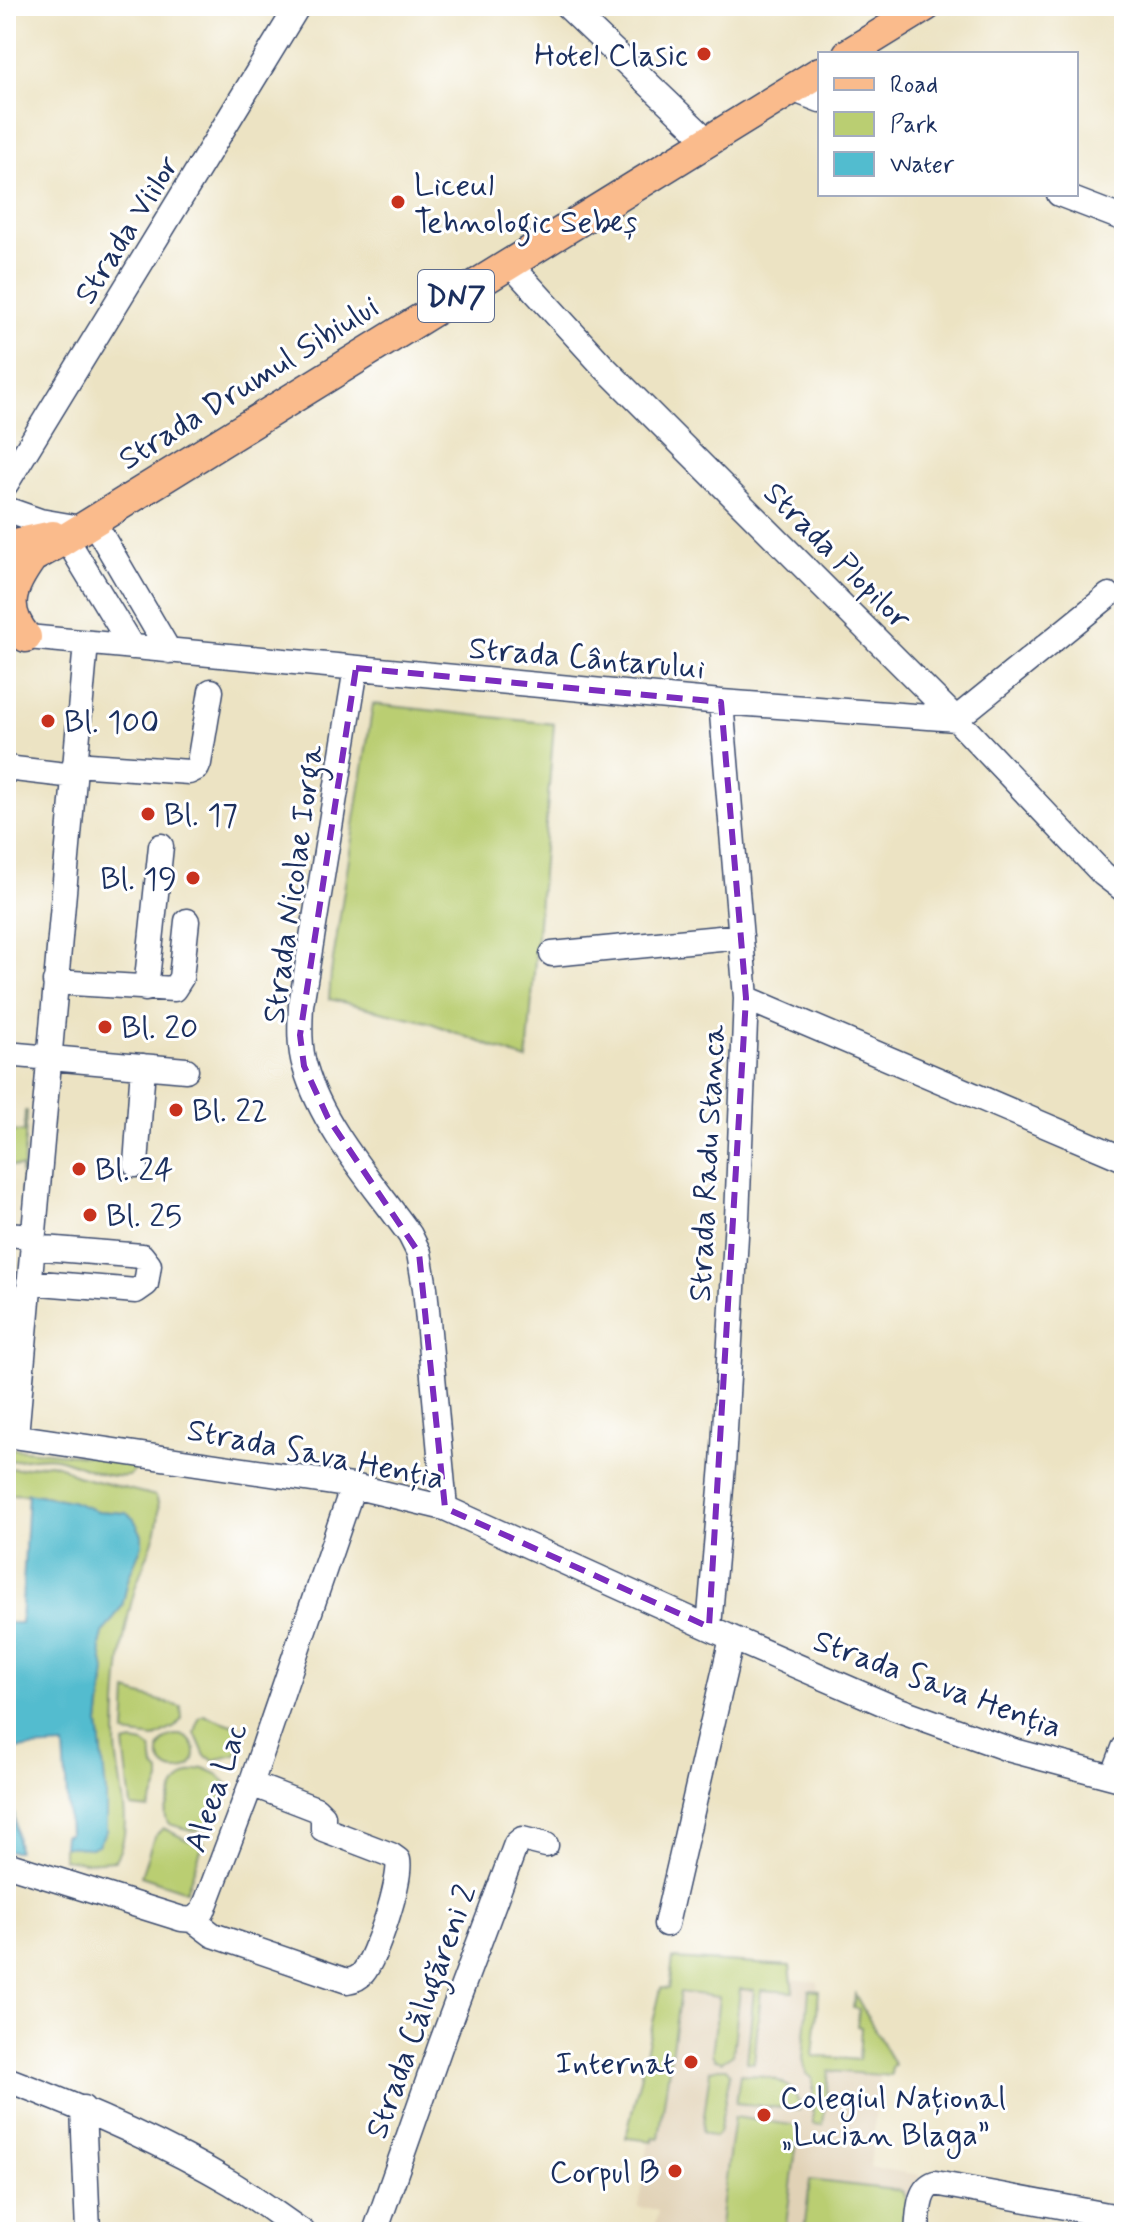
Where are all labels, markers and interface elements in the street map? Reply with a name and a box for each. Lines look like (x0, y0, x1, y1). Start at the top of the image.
place label: Hotel Clasic (534, 35, 688, 77)
marker: Hotel Clasic (695, 45, 713, 63)
legend (818, 52, 1078, 196)
text: Road (890, 70, 938, 101)
text: Park (890, 110, 938, 141)
street label: Strada Viilor (65, 147, 190, 313)
text: Water (890, 150, 955, 181)
place label: Liceul Tehnologic Sebeș (414, 165, 637, 247)
marker: Liceul Tehnologic Sebeș (389, 193, 407, 211)
road number: DN7 (418, 270, 494, 322)
street label: Strada Drumul Sibiului (111, 287, 387, 481)
street label: Strada Plopilor (753, 473, 920, 640)
street label: Strada Cântarului (467, 628, 707, 690)
place label: Bl. 100 (64, 702, 159, 744)
marker: Bl. 100 (39, 712, 57, 730)
street label: Strada Nicolae Iorga (254, 742, 337, 1027)
place label: Bl. 17 (164, 795, 238, 837)
marker: Bl. 17 (139, 805, 157, 823)
place label: Bl. 19 (100, 859, 177, 901)
marker: Bl. 19 (184, 869, 202, 887)
place label: Bl. 20 (121, 1008, 198, 1050)
marker: Bl. 20 (96, 1018, 114, 1036)
street label: Strada Radu Stanca (680, 1023, 736, 1303)
place label: Bl. 22 (192, 1091, 268, 1133)
marker: Bl. 22 (167, 1101, 185, 1119)
place label: Bl. 24 (95, 1150, 173, 1192)
marker: Bl. 24 (70, 1160, 88, 1178)
place label: Bl. 25 (106, 1196, 182, 1238)
marker: Bl. 25 (81, 1206, 99, 1224)
street label: Strada Sava Henția (184, 1409, 448, 1500)
street label: Strada Sava Henția (808, 1621, 1067, 1749)
street label: Aleea Lac (175, 1717, 259, 1858)
street label: Strada Călugăreni 2 (356, 1879, 490, 2146)
place label: Internat (556, 2043, 675, 2085)
marker: Internat (682, 2053, 700, 2071)
place label: Colegiul Național „Lucian Blaga” (780, 2078, 1006, 2159)
marker: Colegiul Național „Lucian Blaga” (755, 2106, 773, 2124)
place label: Corpul B (549, 2152, 659, 2194)
marker: Corpul B (666, 2162, 684, 2180)

